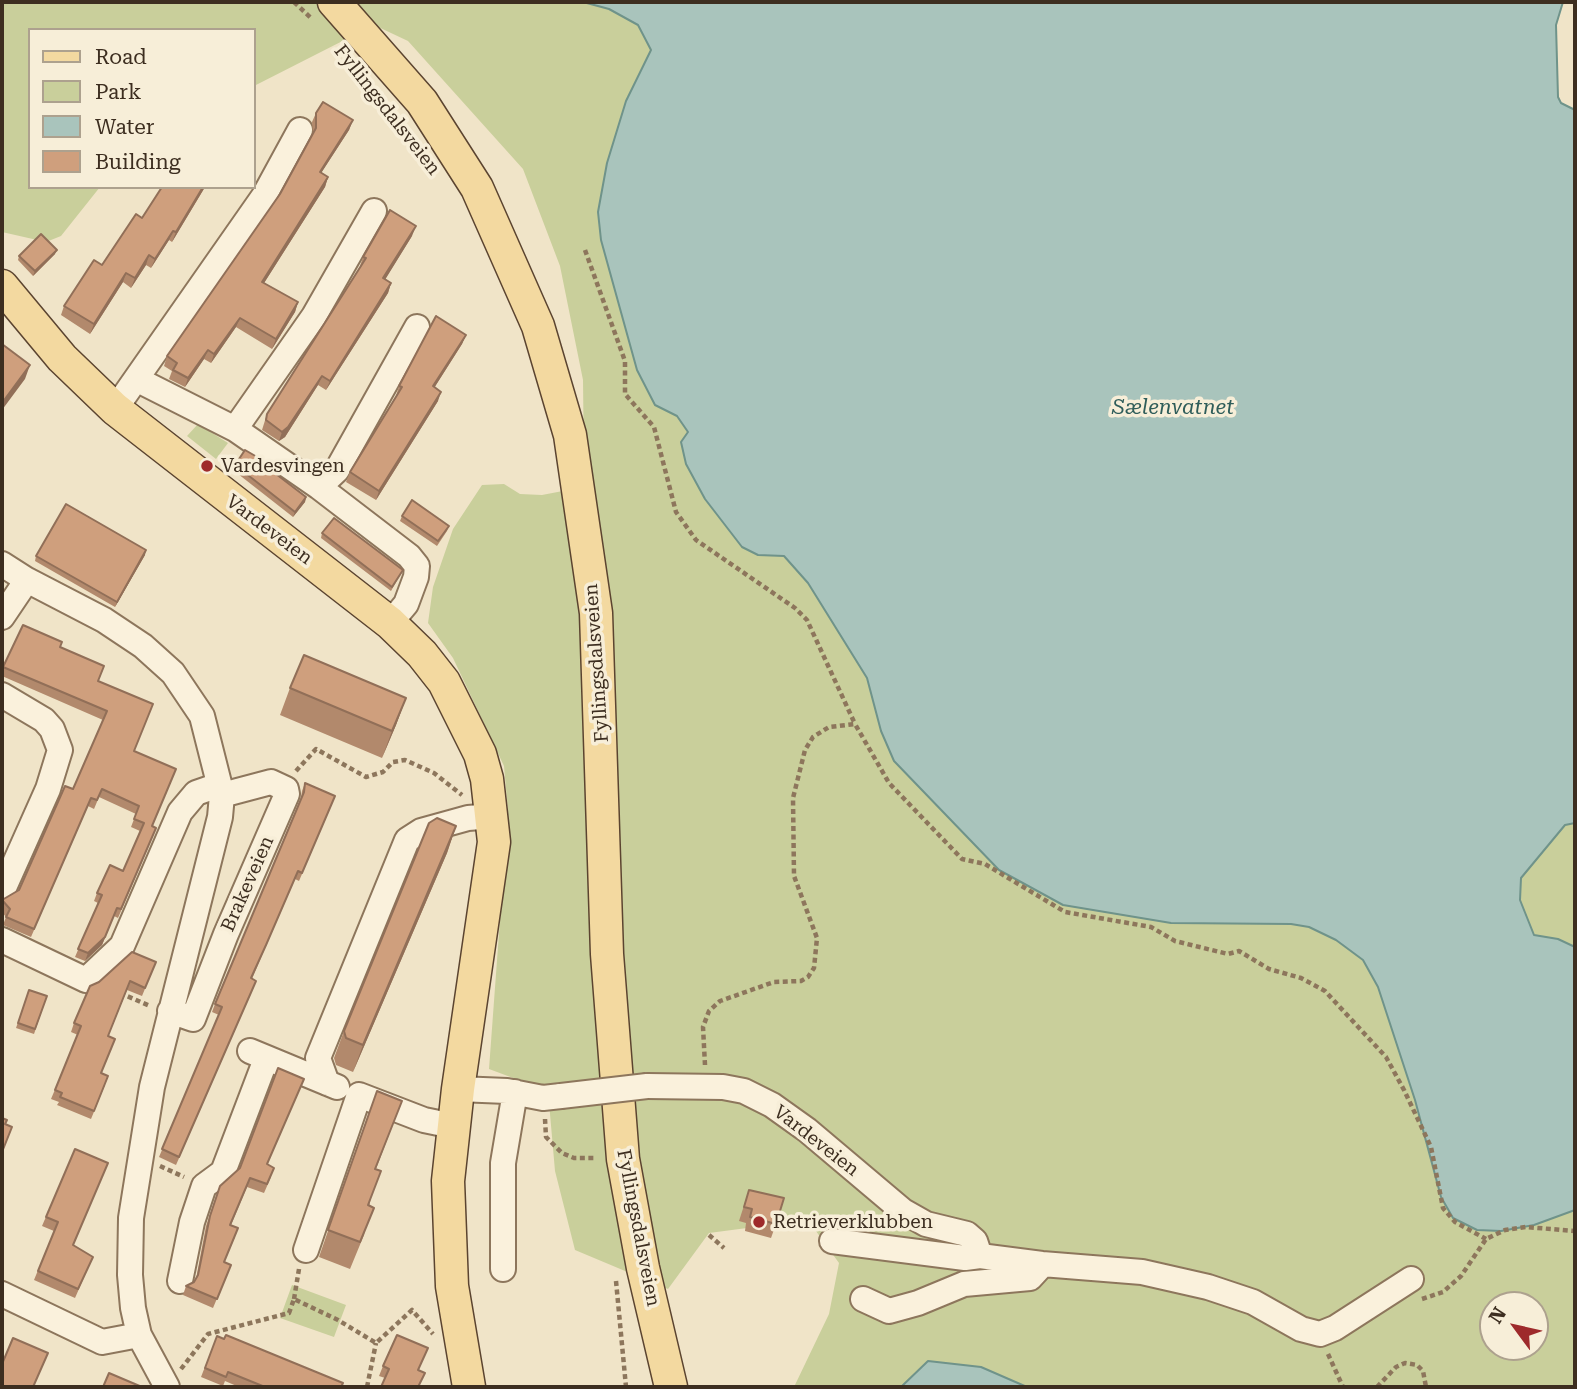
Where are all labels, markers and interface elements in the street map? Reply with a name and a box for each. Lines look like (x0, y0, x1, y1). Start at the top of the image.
legend (28, 28, 256, 189)
street label: Fyllingsdalsveien (329, 40, 445, 180)
text: Road (95, 45, 147, 69)
text: Park (95, 80, 141, 104)
text: Water (95, 115, 154, 139)
text: Building (95, 150, 181, 174)
water label: Sælenvatnet (1112, 395, 1234, 421)
place label: Vardesvingen (221, 455, 345, 477)
marker: Vardesvingen (199, 458, 215, 474)
street label: Vardeveien (221, 490, 317, 570)
street label: Fyllingsdalsveien (580, 583, 614, 743)
street label: Brakeveien (217, 833, 279, 935)
street label: Vardeveien (769, 1101, 863, 1181)
street label: Fyllingsdalsveien (612, 1148, 664, 1308)
place label: Retrieverklubben (773, 1211, 933, 1233)
marker: Retrieverklubben (751, 1214, 767, 1230)
north arrow (1479, 1291, 1549, 1361)
text: N (1484, 1303, 1511, 1328)

